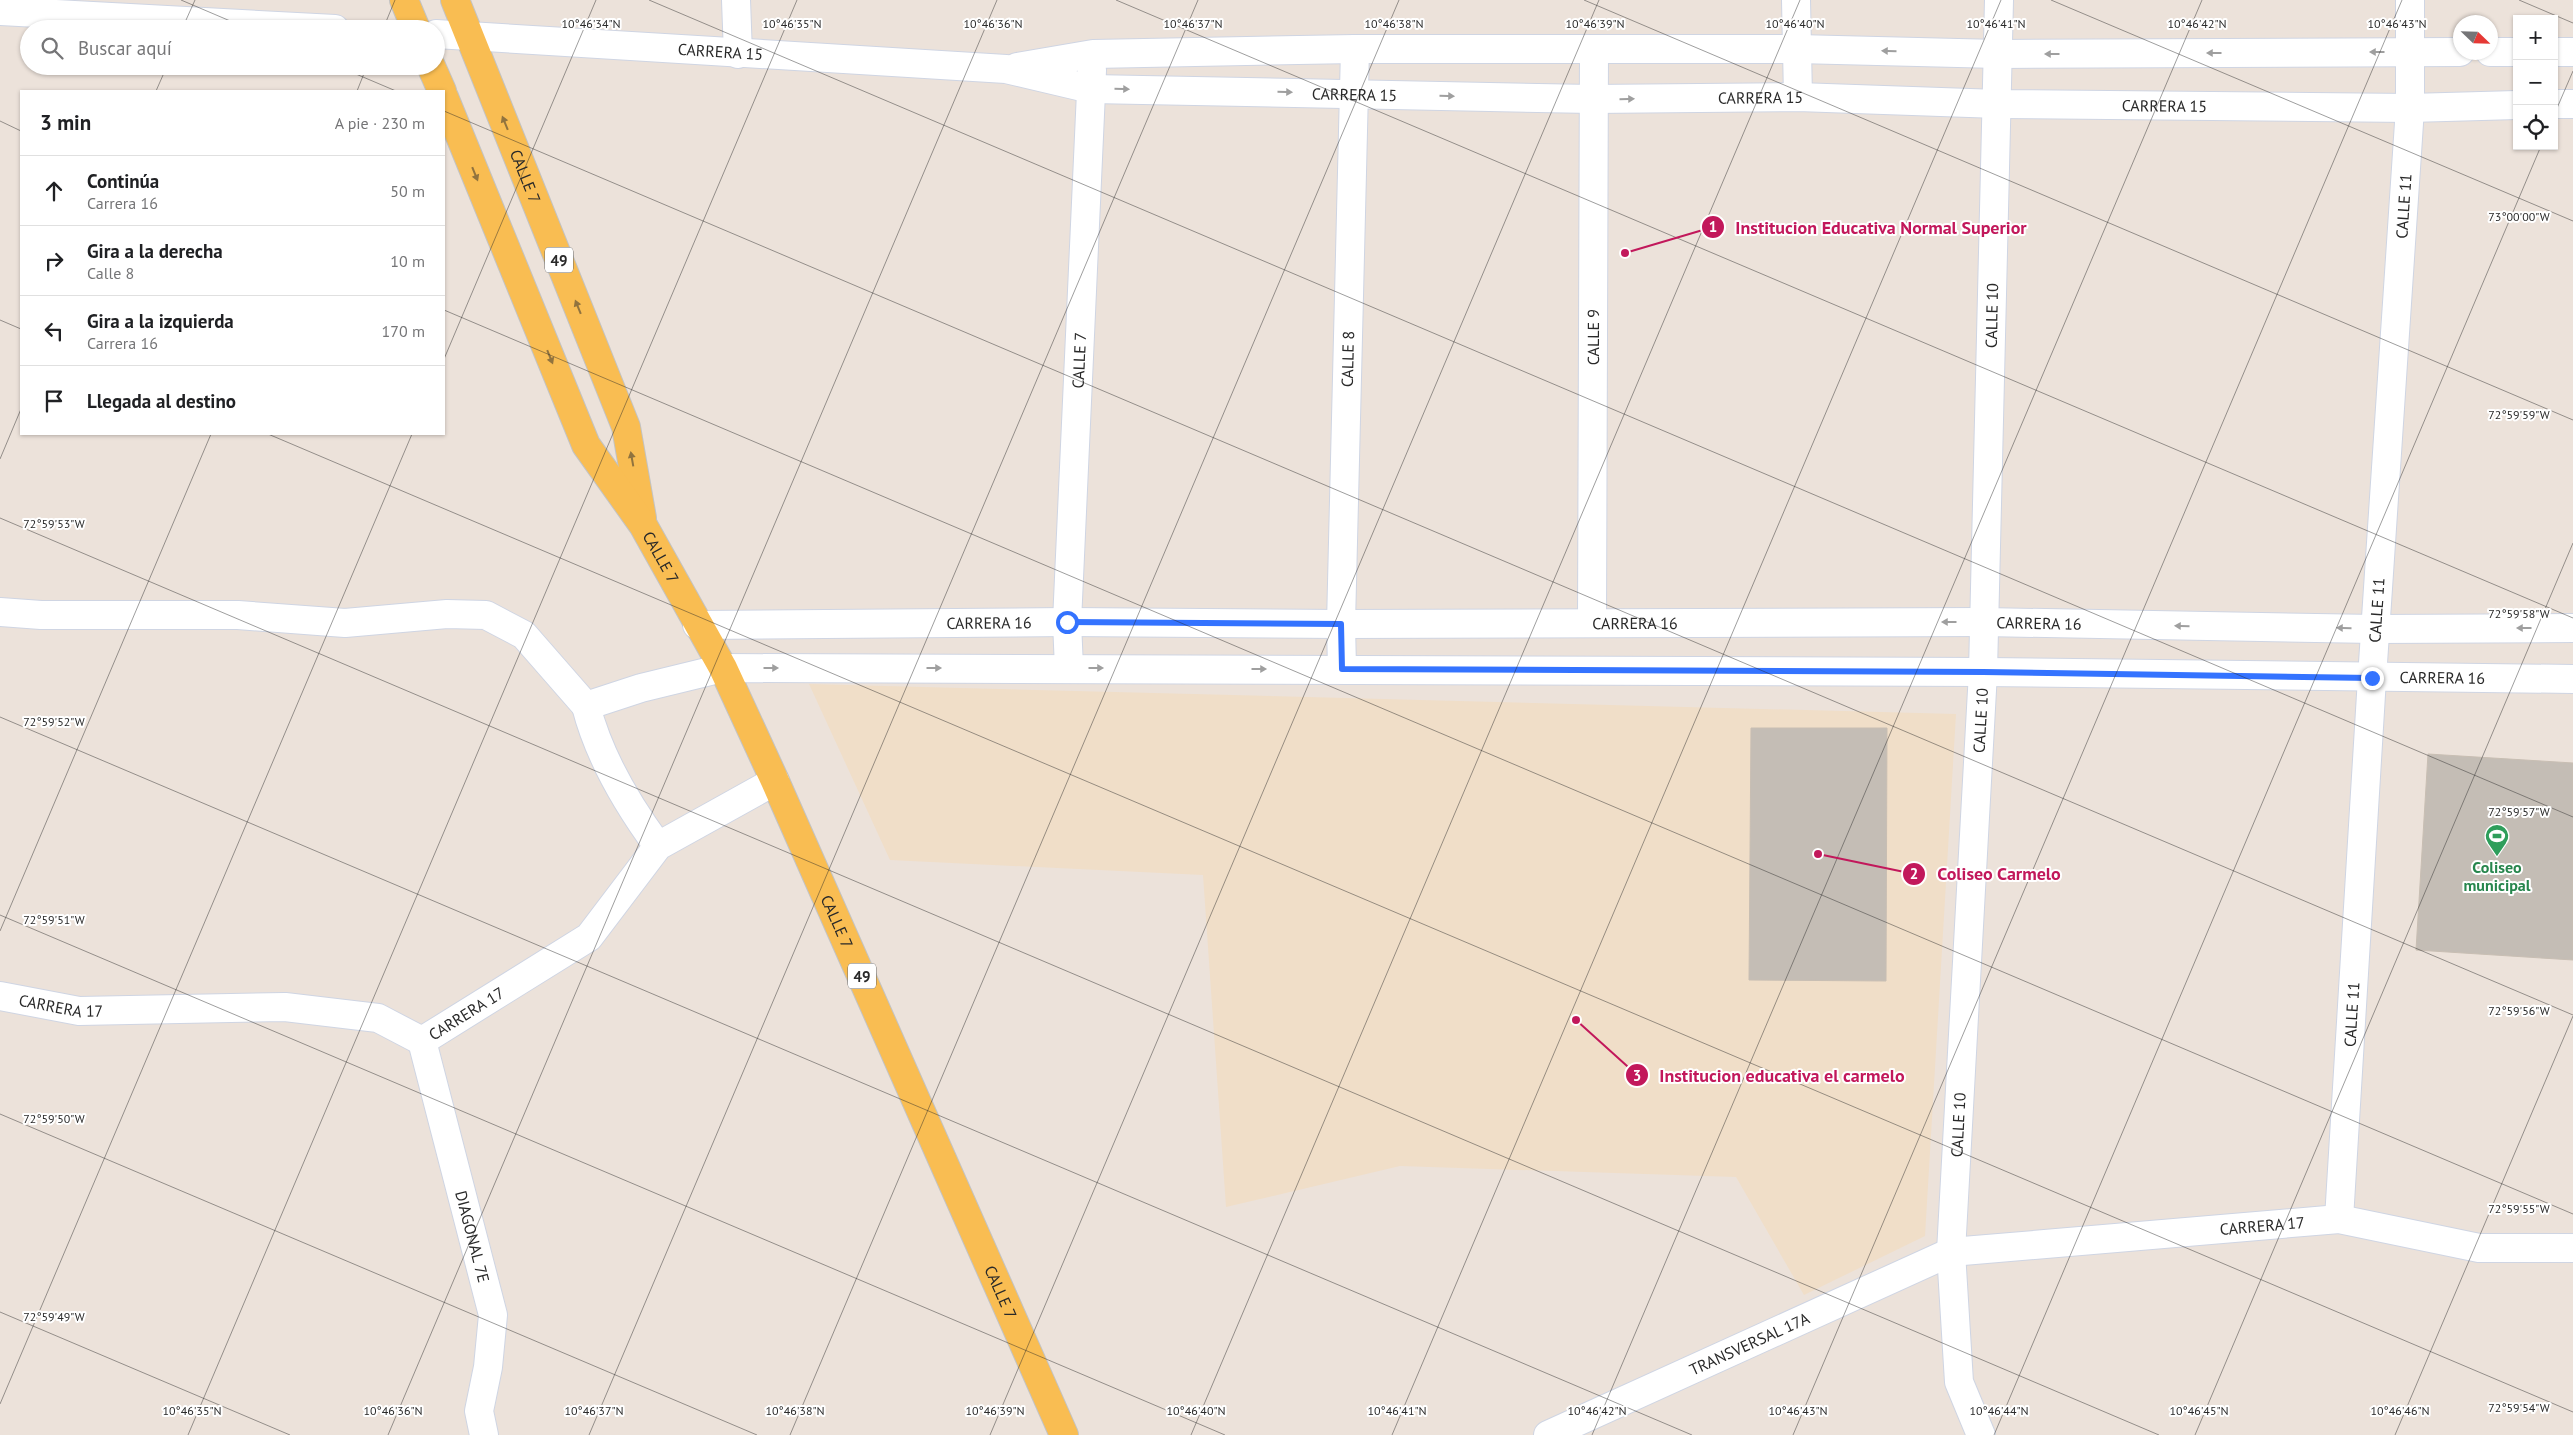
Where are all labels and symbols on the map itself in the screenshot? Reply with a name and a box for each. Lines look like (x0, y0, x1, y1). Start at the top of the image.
north arrow (2453, 15, 2498, 60)
text: 10°46'34"N (561, 16, 621, 31)
text: 10°46'35"N (762, 16, 822, 31)
text: 10°46'36"N (963, 16, 1023, 31)
text: 10°46'37"N (1163, 16, 1223, 31)
text: 10°46'38"N (1364, 16, 1424, 31)
text: 10°46'39"N (1565, 16, 1625, 31)
text: 10°46'40"N (1765, 16, 1825, 31)
text: 10°46'41"N (1966, 16, 2026, 31)
text: 10°46'42"N (2167, 16, 2227, 31)
text: 10°46'43"N (2367, 16, 2427, 31)
street label: CARRERA 15 (677, 39, 764, 64)
one-way arrow (1881, 47, 1897, 55)
one-way arrow (2369, 48, 2385, 56)
one-way arrow (2206, 49, 2222, 57)
one-way arrow (2044, 50, 2060, 58)
street label: CARRERA 15 (1312, 83, 1397, 105)
one-way arrow (1115, 86, 1131, 94)
street label: CARRERA 15 (1718, 87, 1803, 108)
one-way arrow (1277, 89, 1293, 97)
one-way arrow (1440, 92, 1456, 100)
one-way arrow (1620, 95, 1636, 103)
street label: CARRERA 15 (2122, 95, 2207, 116)
one-way arrow (500, 116, 508, 131)
street label: CALLE 7 (506, 147, 545, 206)
one-way arrow (472, 167, 480, 181)
street label: CALLE 11 (2391, 173, 2416, 239)
text: 73°00'00"W (2488, 209, 2550, 224)
callout: Institucion Educativa Normal Superior (1700, 211, 2037, 244)
text: Institucion Educativa Normal Superior (1735, 216, 2027, 239)
text: 1 (1709, 217, 1717, 236)
road number: 49 (545, 248, 573, 272)
street label: CALLE 10 (1981, 283, 2002, 348)
one-way arrow (574, 299, 582, 314)
street label: CALLE 9 (1583, 309, 1603, 365)
street label: CALLE 8 (1337, 331, 1358, 387)
street label: CALLE 7 (1068, 332, 1090, 389)
one-way arrow (546, 350, 554, 365)
text: 72°59'59"W (2488, 407, 2550, 422)
one-way arrow (627, 451, 635, 467)
text: 72°59'53"W (23, 516, 85, 531)
street label: CALLE 7 (639, 528, 683, 587)
street label: CALLE 11 (2364, 577, 2389, 643)
text: 72°59'58"W (2488, 606, 2550, 621)
route start (1056, 611, 1079, 634)
street label: CARRERA 16 (946, 612, 1032, 633)
street label: CARRERA 16 (1996, 612, 2082, 634)
street label: CARRERA 16 (1592, 613, 1678, 633)
one-way arrow (1941, 618, 1957, 626)
one-way arrow (2174, 622, 2190, 630)
one-way arrow (2336, 624, 2352, 632)
one-way arrow (2516, 624, 2532, 632)
one-way arrow (764, 664, 780, 672)
one-way arrow (926, 664, 942, 672)
one-way arrow (1089, 664, 1105, 672)
one-way arrow (1251, 665, 1267, 673)
route end (2361, 667, 2384, 690)
street label: CARRERA 16 (2400, 667, 2485, 688)
street label: CALLE 10 (1969, 687, 1992, 753)
text: 72°59'52"W (23, 714, 85, 729)
text: 72°59'57"W (2488, 804, 2550, 819)
sports icon: Coliseo municipal (2484, 823, 2510, 857)
callout: Coliseo Carmelo (1902, 857, 2071, 890)
place label: Coliseo municipal (2463, 857, 2531, 895)
text: Coliseo Carmelo (1937, 862, 2061, 885)
text: 2 (1910, 864, 1918, 883)
street label: CALLE 7 (817, 892, 858, 951)
text: 72°59'51"W (23, 912, 85, 927)
road number: 49 (848, 964, 876, 988)
street label: CALLE 11 (2340, 981, 2363, 1047)
street label: CARRERA 17 (425, 982, 508, 1044)
street label: CARRERA 17 (17, 990, 103, 1022)
text: 72°59'56"W (2488, 1003, 2550, 1018)
callout: Institucion educativa el carmelo (1624, 1059, 1915, 1092)
text: Institucion educativa el carmelo (1659, 1064, 1905, 1087)
text: 3 (1633, 1066, 1641, 1085)
street label: CALLE 10 (1946, 1092, 1970, 1158)
text: 72°59'50"W (23, 1111, 85, 1126)
street label: DIAGONAL 7E (451, 1188, 494, 1285)
text: 72°59'55"W (2488, 1201, 2550, 1216)
street label: CARRERA 17 (2219, 1212, 2306, 1239)
street label: CALLE 7 (980, 1262, 1021, 1322)
street label: TRANSVERSAL 17A (1686, 1307, 1813, 1380)
text: 72°59'49"W (23, 1309, 85, 1324)
text: 72°59'54"W (2488, 1400, 2550, 1415)
text: 10°46'35"N (162, 1403, 222, 1418)
text: 10°46'36"N (363, 1403, 423, 1418)
text: 10°46'37"N (564, 1403, 624, 1418)
text: 10°46'38"N (765, 1403, 825, 1418)
text: 10°46'39"N (965, 1403, 1025, 1418)
text: 10°46'40"N (1166, 1403, 1226, 1418)
text: 10°46'41"N (1367, 1403, 1427, 1418)
text: 10°46'42"N (1567, 1403, 1627, 1418)
text: 10°46'43"N (1768, 1403, 1828, 1418)
text: 10°46'44"N (1969, 1403, 2029, 1418)
text: 10°46'45"N (2169, 1403, 2229, 1418)
text: 10°46'46"N (2370, 1403, 2430, 1418)

